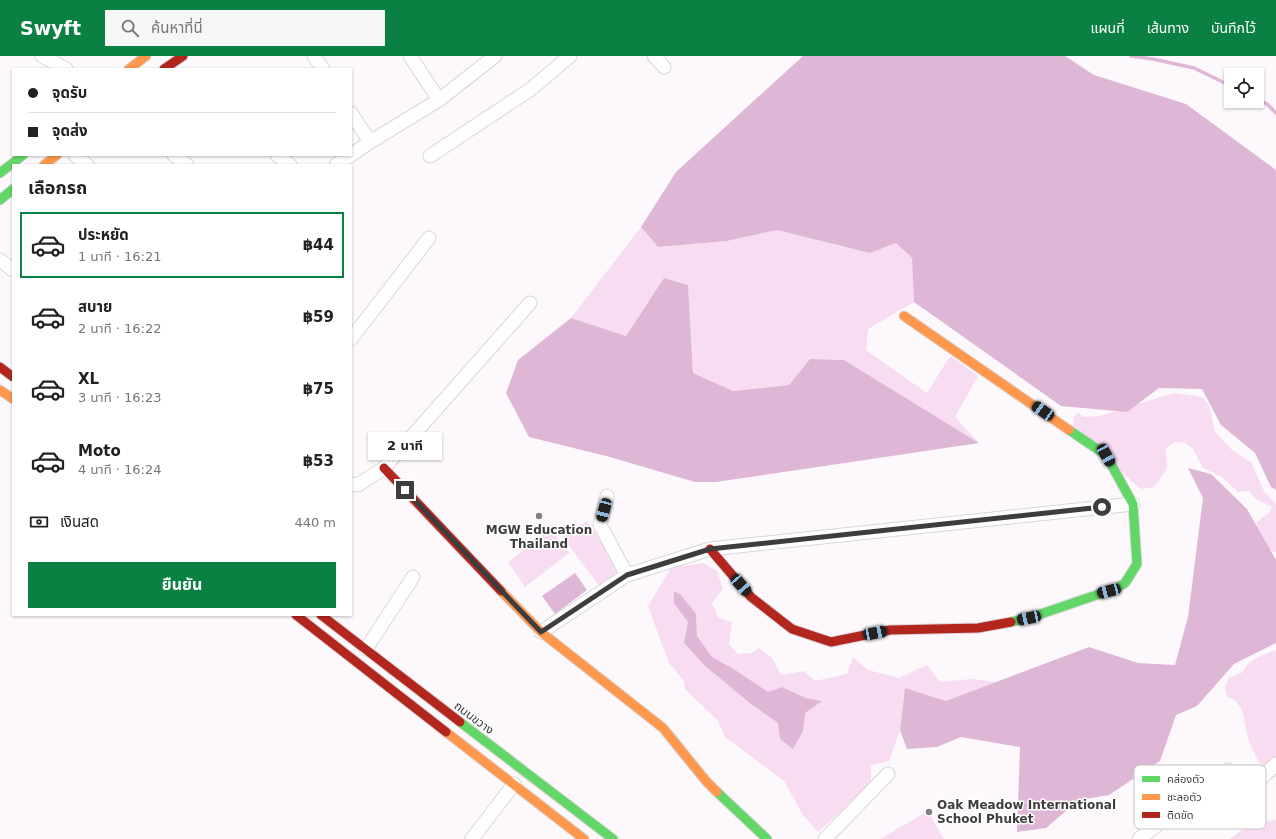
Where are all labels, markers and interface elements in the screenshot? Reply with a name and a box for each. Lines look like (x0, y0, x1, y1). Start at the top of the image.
search box (105, 10, 385, 46)
text: Swyft (20, 17, 81, 39)
icon: search (119, 17, 141, 39)
text: ค้นหาที่นี่ (151, 19, 203, 37)
text: แผนที่ (1091, 20, 1125, 36)
text: เส้นทาง (1147, 20, 1189, 36)
text: บันทึกไว้ (1211, 20, 1256, 36)
map controls (1224, 68, 1264, 108)
button: locate (1224, 68, 1264, 108)
text: จุดรับ (52, 84, 87, 102)
text: จุดส่ง (52, 122, 88, 140)
text: เลือกรถ (28, 177, 87, 198)
text: ประหยัด (78, 226, 129, 244)
icon: car (30, 227, 66, 263)
text: ฿44 (303, 236, 334, 254)
text: 1 นาที · 16:21 (78, 249, 161, 264)
text: สบาย (78, 298, 112, 316)
icon: car (30, 299, 66, 335)
text: ฿59 (303, 308, 334, 326)
text: 2 นาที · 16:22 (78, 321, 161, 336)
text: XL (78, 370, 99, 388)
icon: car (30, 371, 66, 407)
text: ฿75 (303, 380, 334, 398)
text: 3 นาที · 16:23 (78, 390, 161, 405)
car (1030, 399, 1056, 423)
callout: 2 นาที (368, 432, 442, 460)
text: 2 นาที (387, 438, 423, 453)
text: Moto (78, 442, 121, 460)
car (1095, 442, 1117, 468)
icon: car (30, 443, 66, 479)
text: ฿53 (303, 452, 334, 470)
text: 4 นาที · 16:24 (78, 462, 161, 477)
route end (396, 481, 414, 499)
car (595, 497, 613, 523)
route start (1093, 498, 1111, 516)
icon: cash (28, 511, 50, 533)
marker: MGW Education Thailand (534, 511, 544, 521)
text: เงินสด (60, 513, 99, 531)
text: 440 m (294, 515, 336, 530)
place label: MGW Education Thailand (486, 523, 592, 551)
button: ยืนยัน (28, 562, 336, 608)
car (729, 572, 753, 598)
car (1096, 582, 1122, 600)
car (1016, 610, 1042, 626)
car (862, 625, 888, 641)
street label: ถนนขวาง (452, 699, 496, 737)
legend (1134, 765, 1266, 829)
text: คล่องตัว (1167, 773, 1205, 786)
text: ชะลอตัว (1167, 791, 1202, 804)
place label: Oak Meadow International School Phuket (937, 798, 1116, 826)
marker: Oak Meadow International School Phuket (924, 807, 934, 817)
text: ติดขัด (1167, 809, 1194, 822)

